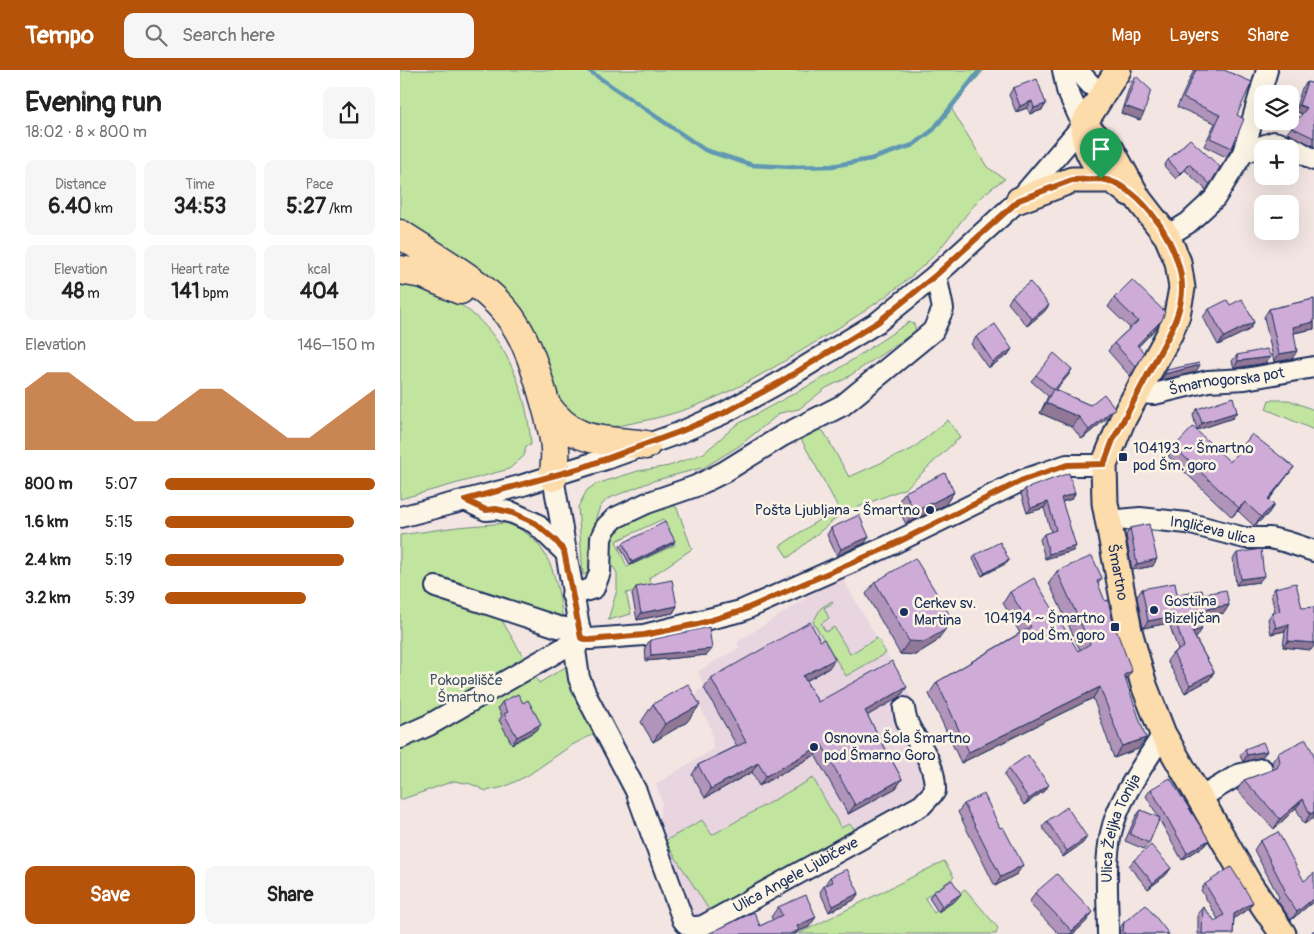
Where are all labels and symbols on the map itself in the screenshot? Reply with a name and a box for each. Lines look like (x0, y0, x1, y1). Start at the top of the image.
pin (1080, 128, 1122, 179)
street label: Šmarnogorska pot (1167, 363, 1287, 400)
place label: 104193 ~ Šmartno pod Šm. goro (1133, 439, 1254, 475)
marker: 104193 ~ Šmartno pod Šm. goro (1117, 451, 1129, 463)
place label: Pošta Ljubljana - Šmartno (755, 501, 920, 520)
marker: Pošta Ljubljana - Šmartno (924, 504, 936, 516)
street label: Ingličeva ulica (1169, 512, 1255, 548)
street label: Šmartno (1103, 542, 1133, 602)
place label: Gostilna Bizeljčan (1164, 592, 1220, 628)
place label: Cerkev sv. Martina (914, 594, 976, 630)
marker: Gostilna Bizeljčan (1148, 604, 1160, 616)
marker: Cerkev sv. Martina (898, 606, 910, 618)
place label: 104194 ~ Šmartno pod Šm. goro (984, 609, 1105, 645)
marker: 104194 ~ Šmartno pod Šm. goro (1109, 621, 1121, 633)
park label: Pokopališče Šmartno (430, 671, 503, 707)
place label: Osnovna Šola Šmartno pod Šmarno Goro (824, 729, 971, 765)
marker: Osnovna Šola Šmartno pod Šmarno Goro (808, 741, 820, 753)
street label: Ulica Željka Tonija (1097, 770, 1145, 883)
street label: Ulica Angele Ljubičeve (730, 832, 862, 917)

